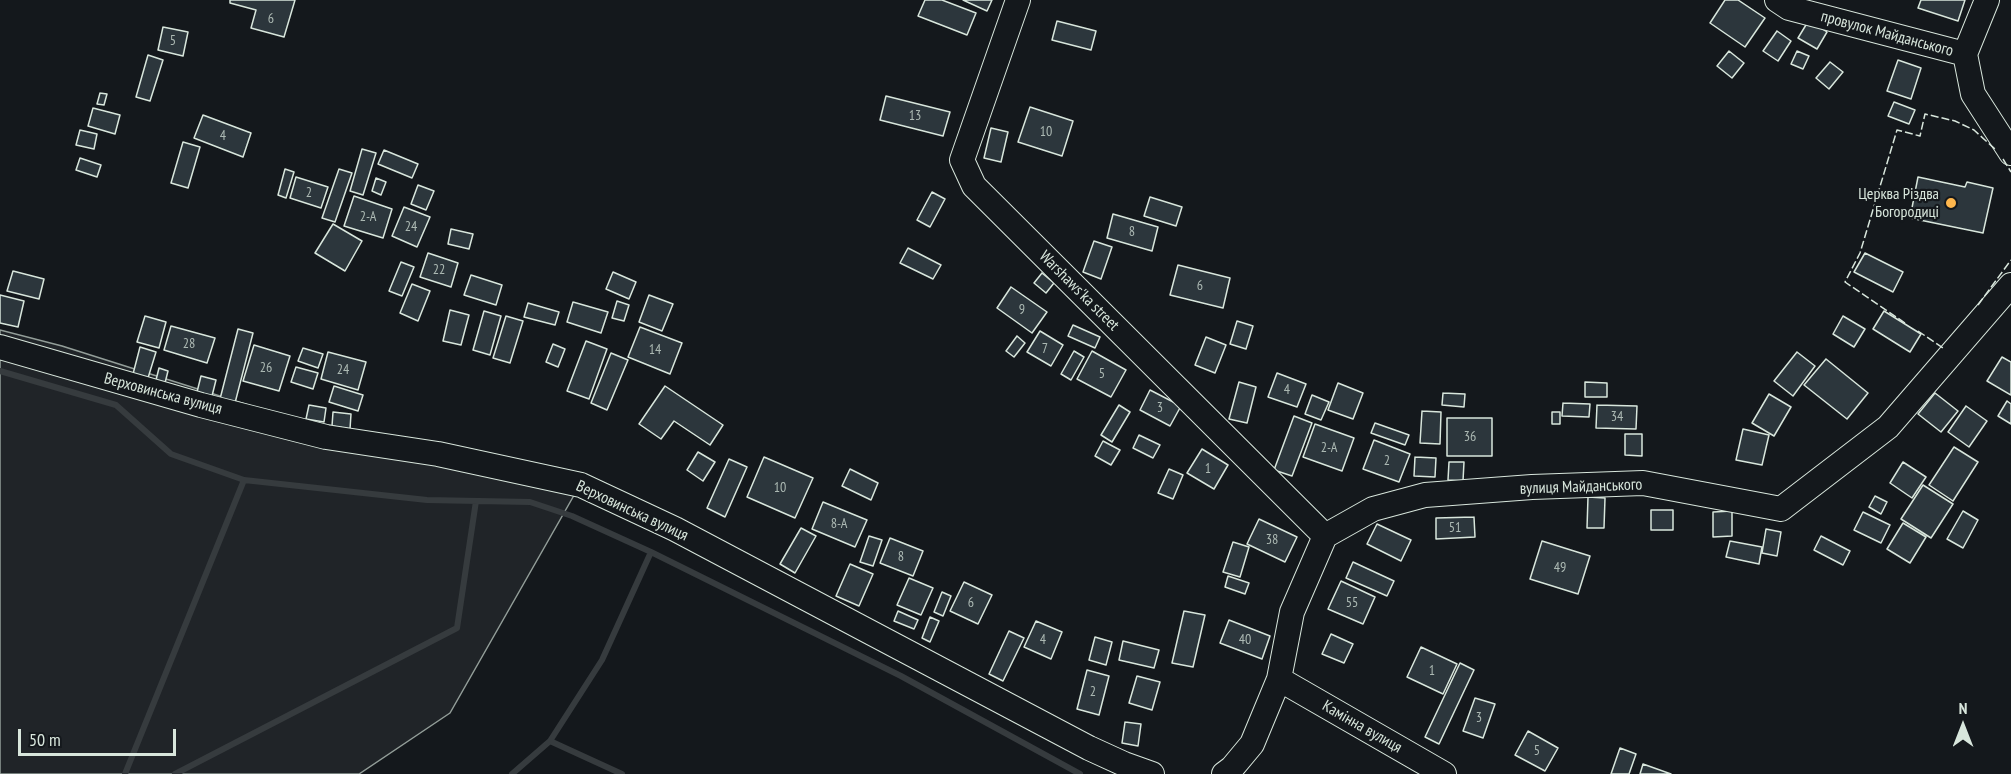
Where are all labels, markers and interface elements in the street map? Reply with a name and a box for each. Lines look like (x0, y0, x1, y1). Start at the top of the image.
street label: провулок Майданського (1819, 7, 1955, 61)
house number: 6 (268, 11, 274, 27)
house number: 5 (170, 33, 176, 49)
house number: 13 (909, 108, 921, 124)
house number: 10 (1040, 124, 1052, 140)
house number: 4 (220, 128, 226, 144)
place label: Церква Різдва Богородиці (1858, 184, 1939, 222)
house number: 2 (306, 185, 312, 201)
marker: Церква Різдва Богородиці (1944, 196, 1958, 210)
house number: 2-А (360, 209, 376, 225)
house number: 24 (405, 219, 417, 235)
house number: 8 (1129, 224, 1135, 240)
street label: Warshaws'ka street (1035, 247, 1123, 335)
house number: 22 (433, 262, 445, 278)
house number: 6 (1197, 278, 1203, 294)
house number: 9 (1019, 302, 1025, 318)
house number: 28 (183, 336, 195, 352)
house number: 7 (1042, 341, 1048, 357)
house number: 14 (649, 342, 661, 358)
house number: 26 (260, 360, 272, 376)
house number: 24 (337, 362, 349, 378)
house number: 5 (1099, 366, 1105, 382)
street label: Верховинська вулиця (102, 369, 224, 419)
house number: 4 (1284, 382, 1290, 398)
house number: 3 (1157, 400, 1163, 416)
house number: 34 (1611, 409, 1623, 425)
house number: 36 (1464, 429, 1476, 445)
house number: 2-А (1321, 440, 1337, 456)
house number: 2 (1384, 453, 1390, 469)
house number: 1 (1205, 461, 1211, 477)
street label: вулиця Майданського (1519, 475, 1643, 499)
street label: Верховинська вулиця (573, 477, 691, 545)
house number: 10 (774, 480, 786, 496)
house number: 8-А (831, 516, 847, 532)
house number: 51 (1449, 520, 1461, 536)
house number: 38 (1266, 532, 1278, 548)
house number: 8 (898, 549, 904, 565)
house number: 49 (1554, 560, 1566, 576)
house number: 6 (968, 595, 974, 611)
house number: 55 (1346, 595, 1358, 611)
house number: 4 (1040, 632, 1046, 648)
house number: 40 (1239, 632, 1251, 648)
house number: 1 (1429, 663, 1435, 679)
house number: 2 (1090, 684, 1096, 700)
street label: Камінна вулиця (1319, 696, 1405, 758)
north arrow (1933, 696, 1993, 756)
text: N (1959, 698, 1967, 718)
house number: 3 (1476, 710, 1482, 726)
scale bar (21, 717, 178, 755)
text: 50 m (29, 728, 61, 751)
house number: 5 (1534, 743, 1540, 759)

